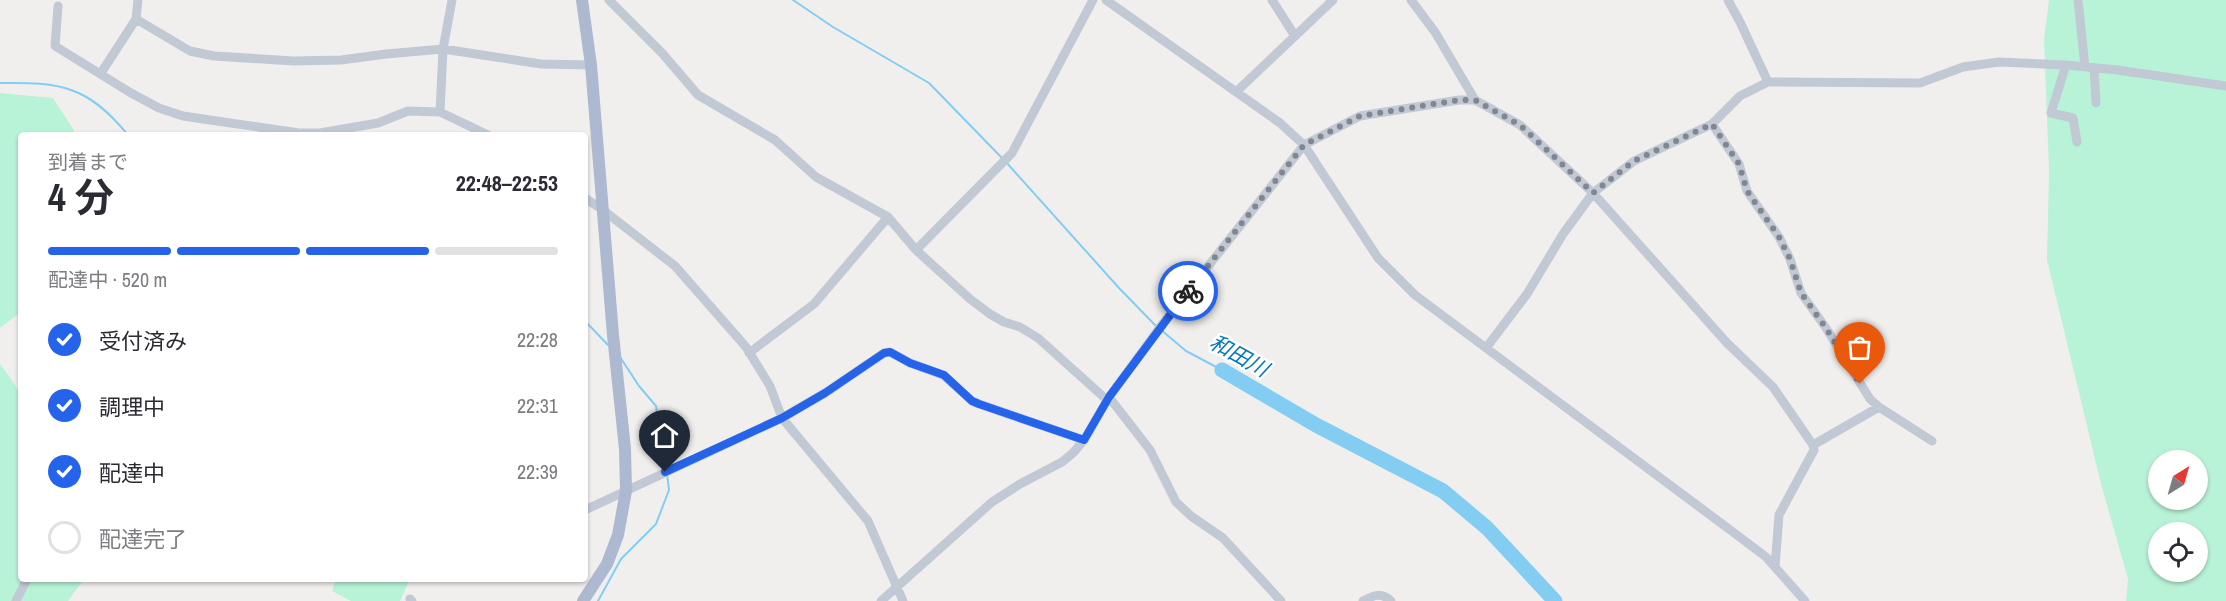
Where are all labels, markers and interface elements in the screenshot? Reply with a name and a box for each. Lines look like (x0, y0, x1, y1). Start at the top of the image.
text: 到着まで (48, 148, 128, 175)
text: 22:48–22:53 (456, 168, 558, 198)
text: 4 分 (48, 171, 114, 223)
courier (1158, 261, 1218, 321)
text: 配達中 · 520 m (48, 266, 167, 293)
icon: bike (1172, 275, 1205, 308)
pin (1834, 322, 1885, 384)
icon: check (48, 323, 81, 356)
text: 受付済み (99, 326, 187, 356)
text: 22:28 (517, 326, 558, 353)
water label: 和田川 (1205, 328, 1276, 384)
icon: bag (1843, 331, 1876, 364)
icon: check (48, 389, 81, 422)
text: 調理中 (99, 392, 165, 422)
text: 22:31 (517, 392, 558, 419)
pin (639, 410, 690, 472)
icon: home (648, 419, 681, 452)
north arrow (2148, 450, 2208, 510)
map controls (2148, 450, 2208, 582)
icon: check (48, 455, 81, 488)
text: 配達中 (99, 458, 165, 488)
text: 22:39 (517, 458, 558, 485)
button: locate (2148, 522, 2208, 582)
text: 配達完了 (99, 524, 187, 554)

